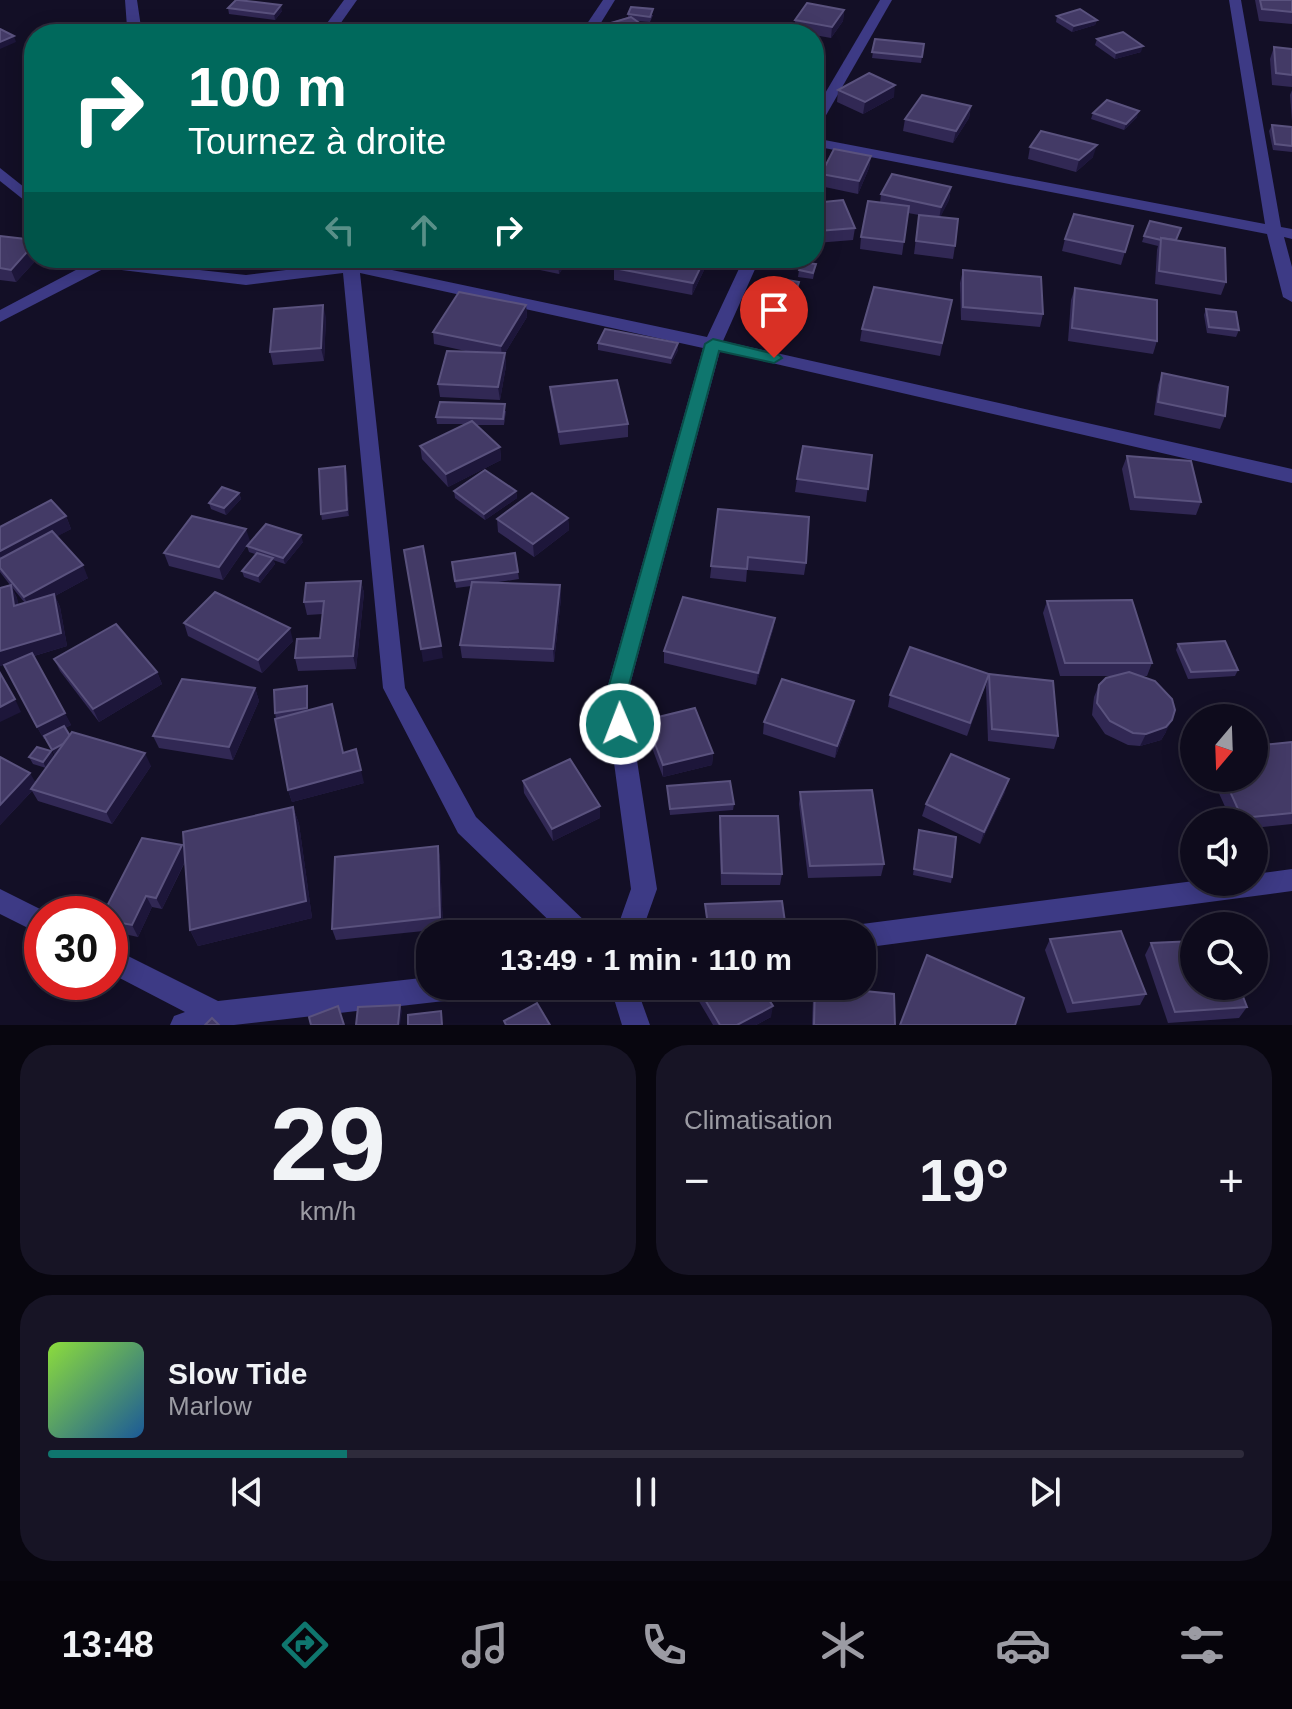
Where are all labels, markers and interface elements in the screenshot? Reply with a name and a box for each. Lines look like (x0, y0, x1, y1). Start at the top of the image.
text: 100 m (188, 55, 347, 118)
icon: right (56, 56, 160, 160)
text: Tournez à droite (188, 121, 446, 162)
icon: left (318, 208, 362, 252)
icon: ahead (402, 208, 446, 252)
icon: right (486, 208, 530, 252)
pin (740, 276, 808, 358)
icon: arrive (752, 288, 796, 332)
position arrow (578, 682, 662, 766)
north arrow (1180, 704, 1268, 792)
map controls (1180, 704, 1268, 1000)
button: sound (1180, 808, 1268, 896)
speed limit sign: 30 (24, 896, 128, 1000)
button: search (1180, 912, 1268, 1000)
text: 13:49 · 1 min · 110 m (500, 943, 792, 976)
text: 29 (270, 1086, 386, 1202)
text: Climatisation (684, 1105, 833, 1135)
text: 19° (919, 1147, 1009, 1214)
text: − (684, 1156, 710, 1205)
text: + (1218, 1156, 1244, 1205)
text: km/h (300, 1196, 356, 1226)
text: Slow Tide (168, 1357, 307, 1390)
text: Marlow (168, 1391, 252, 1421)
icon: previous (225, 1470, 269, 1514)
icon: pause (624, 1470, 668, 1514)
icon: next (1023, 1470, 1067, 1514)
icon: directions (277, 1617, 333, 1673)
icon: music (457, 1617, 513, 1673)
icon: phone (636, 1617, 692, 1673)
icon: climate (815, 1617, 871, 1673)
icon: car (995, 1617, 1051, 1673)
icon: filters (1174, 1617, 1230, 1673)
text: 13:48 (62, 1624, 154, 1665)

